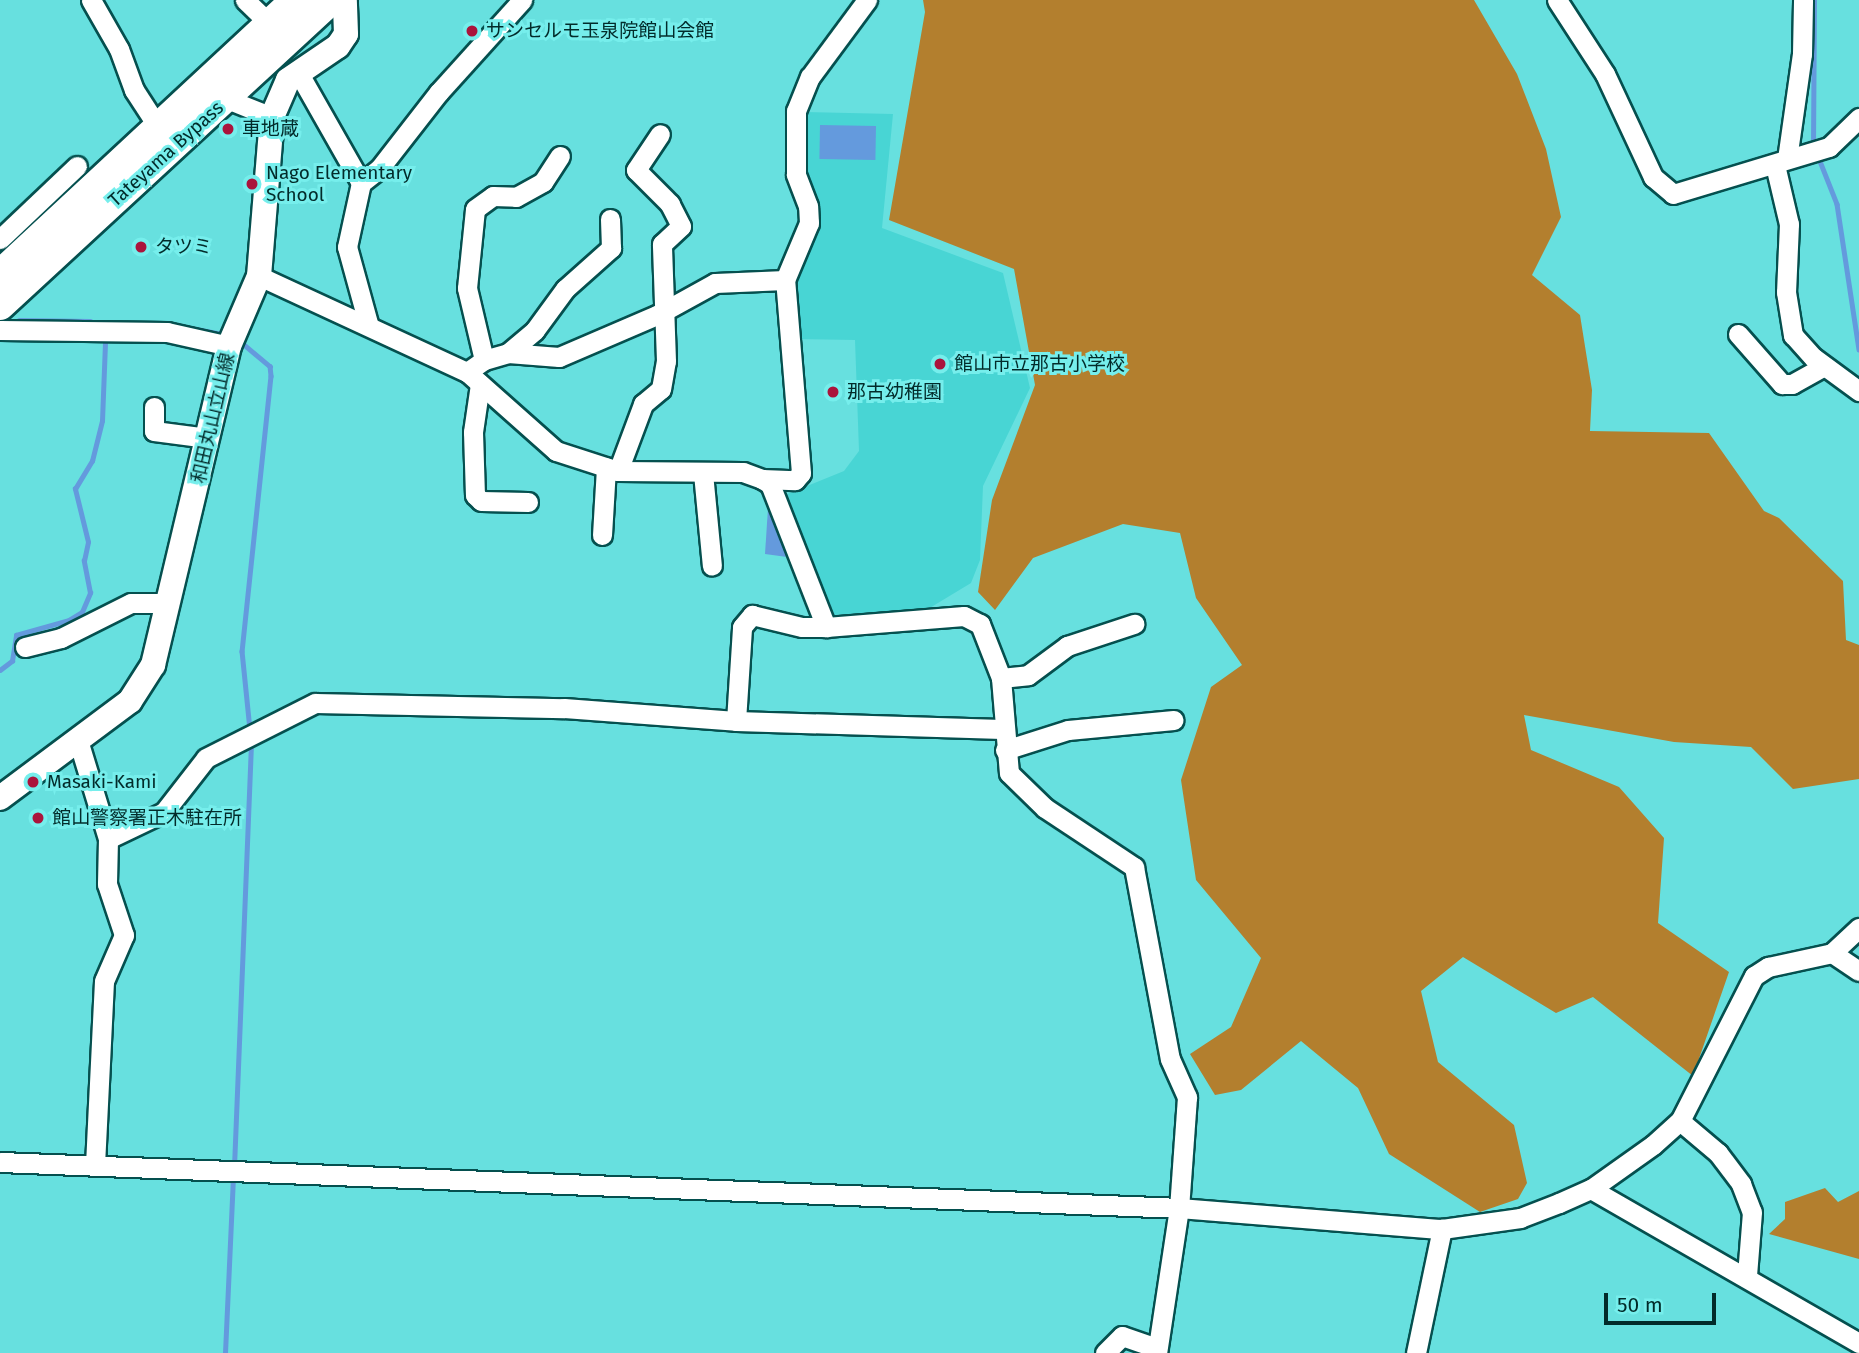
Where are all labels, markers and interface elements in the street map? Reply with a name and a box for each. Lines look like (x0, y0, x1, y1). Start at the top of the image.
place label: サンセルモ玉泉院館山会館 (486, 20, 714, 42)
marker: サンセルモ玉泉院館山会館 (464, 23, 480, 39)
street label: Tateyama Bypass (104, 96, 228, 212)
place label: 車地蔵 (242, 118, 299, 140)
marker: 車地蔵 (220, 121, 236, 137)
place label: Nago Elementary School (266, 162, 412, 206)
marker: Nago Elementary School (244, 176, 260, 192)
place label: タツミ (155, 236, 212, 258)
marker: タツミ (133, 239, 149, 255)
street label: 和田丸山立山線 (187, 351, 239, 485)
place label: 館山市立那古小学校 (954, 353, 1125, 375)
marker: 館山市立那古小学校 (932, 356, 948, 372)
place label: 那古幼稚園 (847, 381, 942, 403)
marker: 那古幼稚園 (825, 384, 841, 400)
place label: Masaki-Kami (47, 771, 157, 793)
marker: Masaki-Kami (25, 774, 41, 790)
place label: 館山警察署正木駐在所 (52, 807, 242, 829)
marker: 館山警察署正木駐在所 (30, 810, 46, 826)
scale bar (1607, 1280, 1719, 1324)
text: 50 m (1617, 1292, 1663, 1318)

